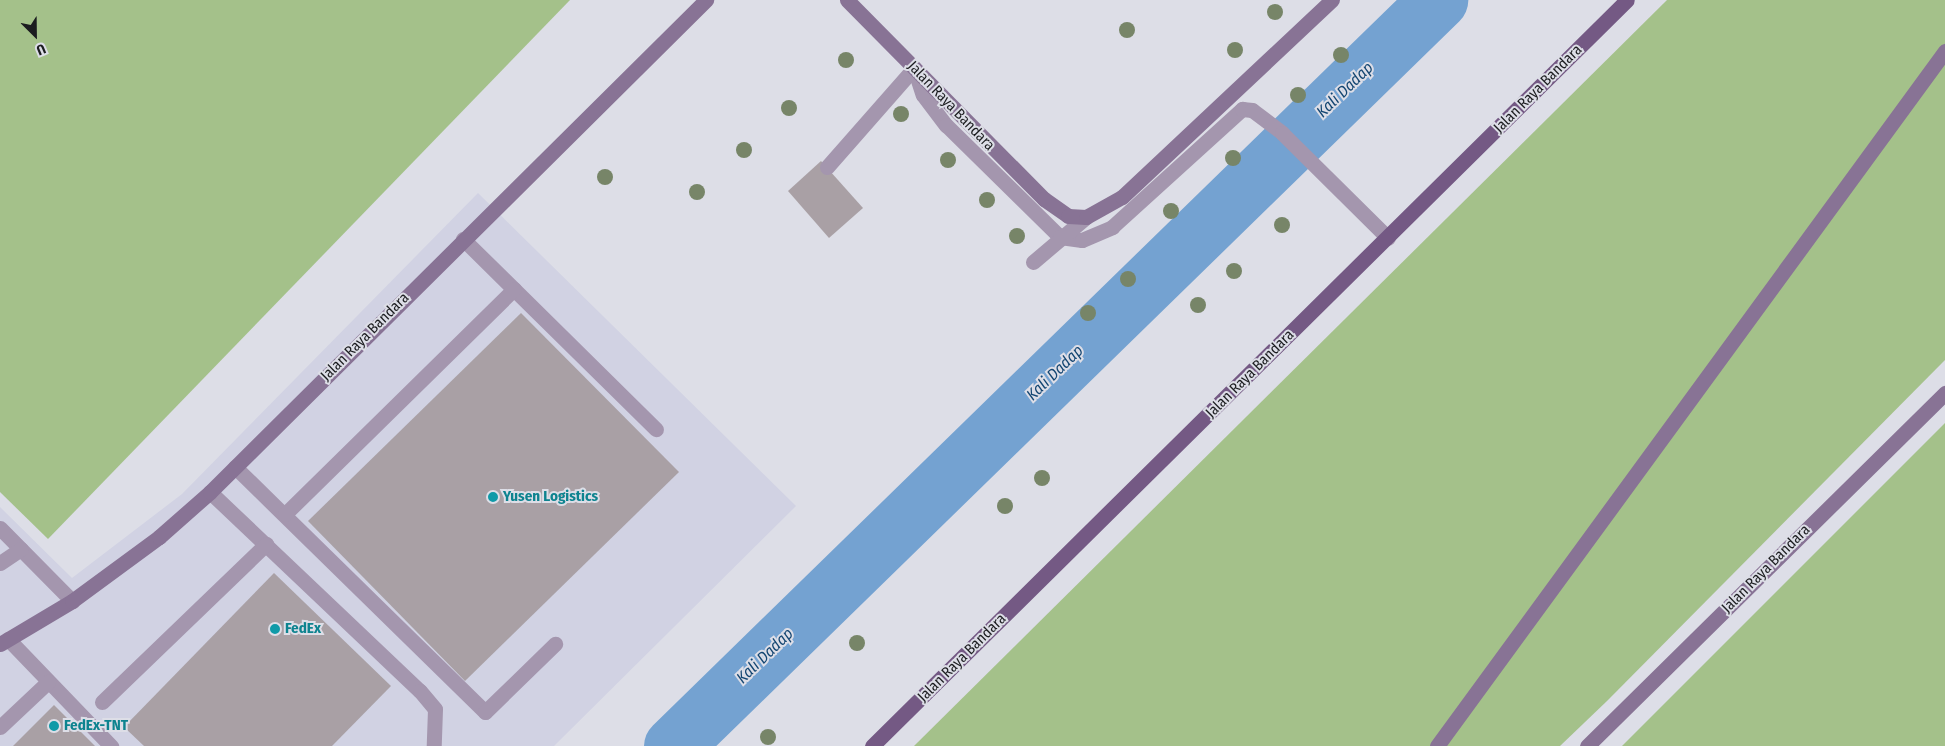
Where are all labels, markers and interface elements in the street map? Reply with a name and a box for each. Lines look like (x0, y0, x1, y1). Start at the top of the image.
north arrow (10, 10, 60, 60)
text: U (34, 40, 48, 59)
street label: Jalan Raya Bandara (1490, 41, 1586, 137)
street label: Jalan Raya Bandara (904, 58, 998, 154)
water label: Kali Dadap (1313, 58, 1377, 122)
street label: Jalan Raya Bandara (317, 289, 413, 385)
street label: Jalan Raya Bandara (1202, 326, 1298, 422)
water label: Kali Dadap (1023, 341, 1087, 405)
place label: Yusen Logistics (503, 488, 598, 506)
marker: Yusen Logistics (487, 491, 499, 503)
street label: Jalan Raya Bandara (1718, 521, 1814, 617)
street label: Jalan Raya Bandara (914, 610, 1010, 706)
place label: FedEx (285, 620, 321, 638)
marker: FedEx (269, 623, 281, 635)
water label: Kali Dadap (733, 624, 797, 688)
place label: FedEx-TNT (64, 717, 128, 735)
marker: FedEx-TNT (48, 720, 60, 732)

